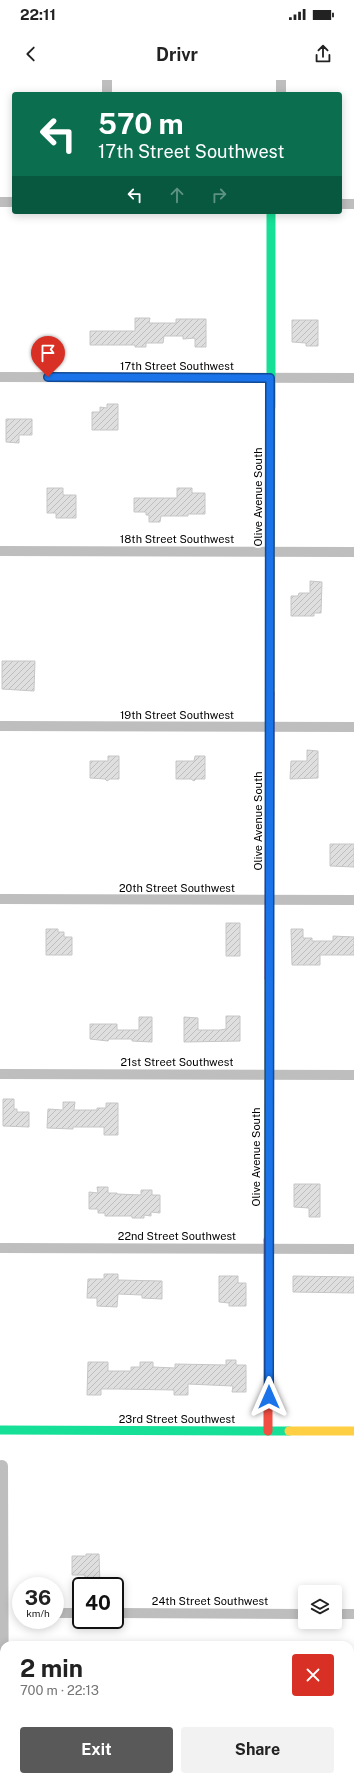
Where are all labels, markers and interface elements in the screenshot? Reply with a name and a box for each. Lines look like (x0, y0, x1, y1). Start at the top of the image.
text: 22:11 (20, 6, 56, 23)
icon: back (20, 43, 42, 65)
icon: share (312, 43, 334, 65)
text: Drivr (156, 44, 198, 65)
text: 570 m (98, 107, 184, 140)
icon: left (32, 108, 84, 160)
text: 17th Street Southwest (98, 141, 284, 162)
icon: left (124, 184, 146, 206)
icon: ahead (166, 184, 188, 206)
icon: right (208, 184, 230, 206)
pin (31, 336, 65, 377)
icon: arrive (37, 342, 59, 364)
street label: 17th Street Southwest (120, 360, 234, 372)
street label: Olive Avenue South (252, 447, 264, 547)
street label: 18th Street Southwest (120, 533, 234, 545)
street label: 19th Street Southwest (120, 709, 234, 721)
street label: Olive Avenue South (252, 771, 264, 871)
street label: 20th Street Southwest (119, 882, 235, 894)
street label: 21st Street Southwest (120, 1056, 234, 1068)
street label: Olive Avenue South (250, 1107, 262, 1207)
street label: 22nd Street Southwest (118, 1230, 236, 1242)
position arrow (248, 1376, 290, 1418)
street label: 23rd Street Southwest (119, 1413, 235, 1425)
speed limit sign: 40 (72, 1577, 124, 1629)
map controls (298, 1585, 342, 1629)
button: layers (298, 1585, 342, 1629)
text: 36 (25, 1586, 51, 1610)
street label: 24th Street Southwest (152, 1595, 268, 1607)
text: km/h (26, 1607, 50, 1619)
text: 2 min (20, 1654, 83, 1682)
button: close (292, 1654, 334, 1696)
text: 700 m · 22:13 (20, 1683, 99, 1698)
button: Exit (20, 1727, 173, 1773)
button: Share (181, 1727, 334, 1773)

